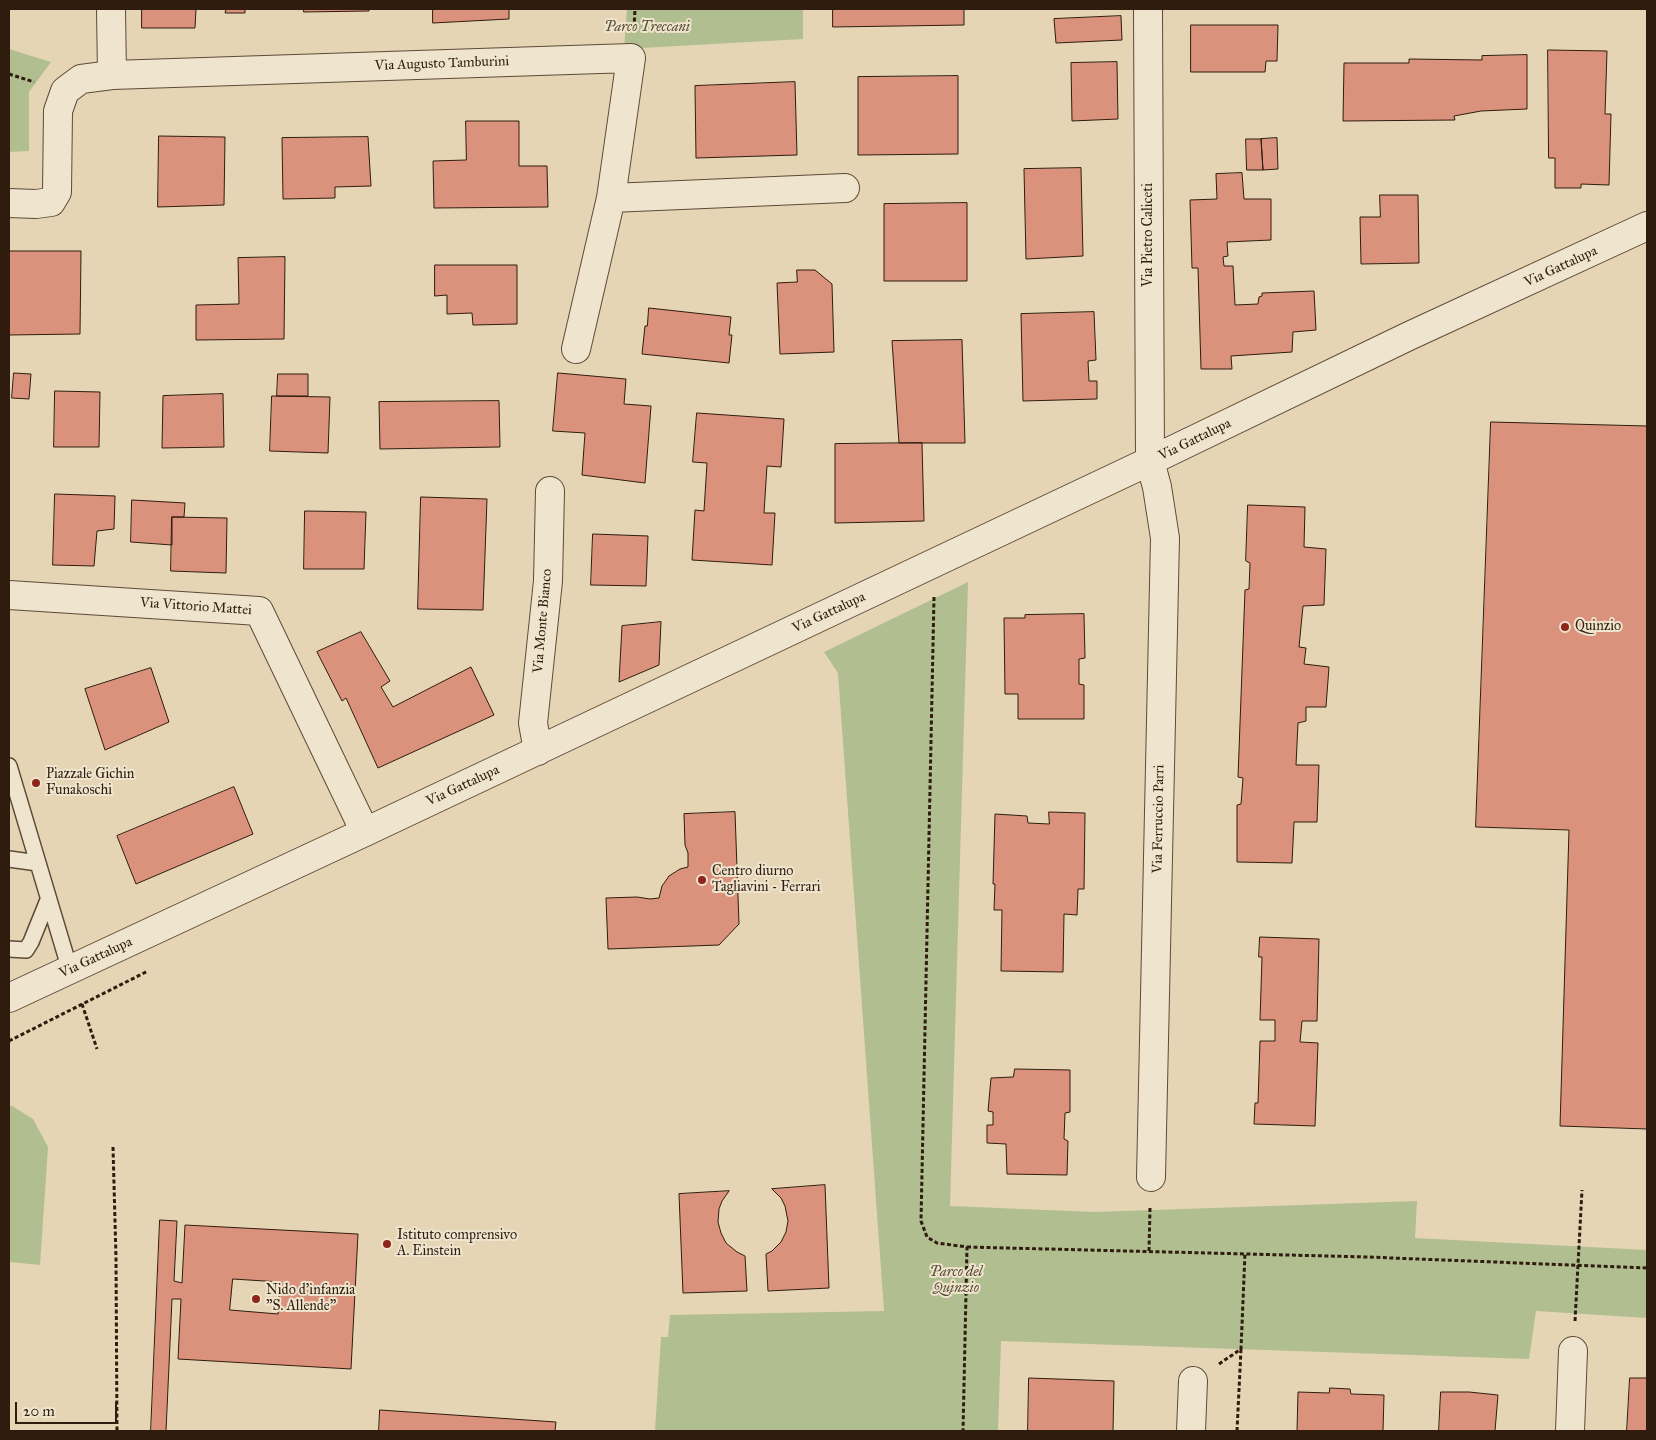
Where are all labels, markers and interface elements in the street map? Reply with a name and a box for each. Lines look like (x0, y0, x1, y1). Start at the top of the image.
park label: Parco Treccani (604, 20, 690, 36)
street label: Via Augusto Tamburini (374, 53, 510, 75)
street label: Via Pietro Caliceti (1141, 183, 1157, 287)
street label: Via Gattalupa (1522, 243, 1600, 291)
street label: Via Gattalupa (1156, 415, 1234, 465)
street label: Via Monte Bianco (530, 568, 556, 674)
street label: Via Gattalupa (790, 589, 868, 637)
street label: Via Vittorio Mattei (139, 595, 253, 619)
place label: Quinzio (1575, 619, 1621, 635)
marker: Quinzio (1559, 621, 1571, 633)
street label: Via Gattalupa (424, 762, 502, 810)
street label: Via Ferruccio Parri (1150, 764, 1168, 874)
place label: Piazzale Gichin Funakoschi (46, 767, 134, 800)
marker: Piazzale Gichin Funakoschi (30, 777, 42, 789)
place label: Centro diurno Tagliavini - Ferrari (712, 864, 821, 896)
marker: Centro diurno Tagliavini - Ferrari (696, 874, 708, 886)
street label: Via Gattalupa (57, 934, 135, 982)
place label: Istituto comprensivo A. Einstein (397, 1228, 517, 1260)
marker: Istituto comprensivo A. Einstein (381, 1238, 393, 1250)
park label: Parco del Quinzio (930, 1265, 982, 1298)
place label: Nido d'infanzia "S. Allende" (266, 1283, 355, 1315)
marker: Nido d'infanzia "S. Allende" (250, 1293, 262, 1305)
scale bar (18, 1392, 120, 1424)
text: 20 m (23, 1402, 55, 1420)

